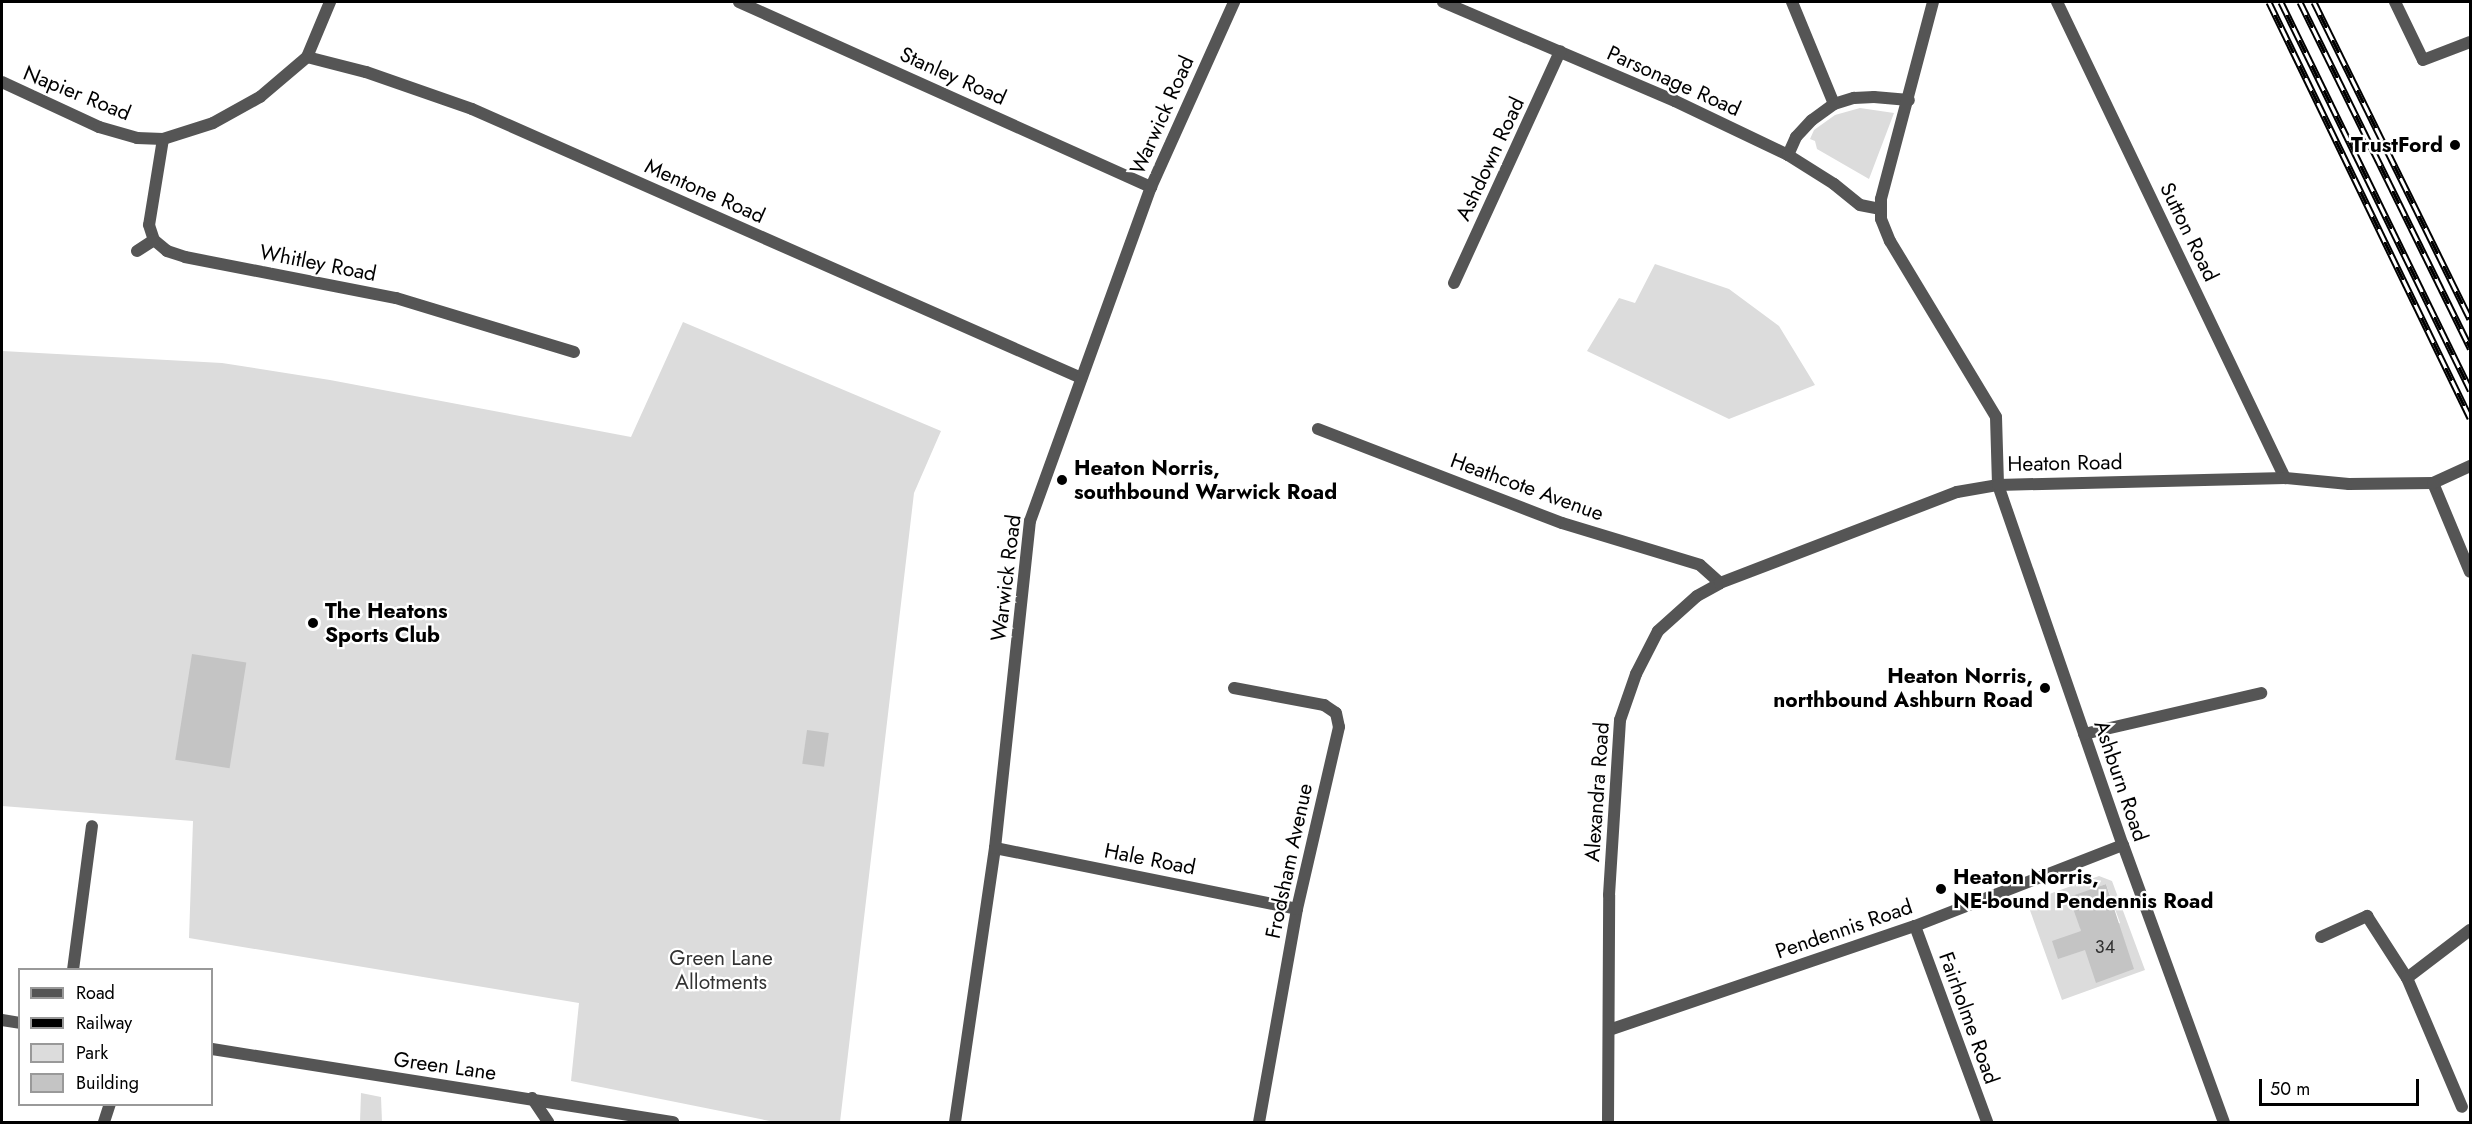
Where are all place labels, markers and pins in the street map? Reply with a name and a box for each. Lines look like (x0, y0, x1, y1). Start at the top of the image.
place label: TrustFord (2351, 132, 2443, 158)
marker: TrustFord (2448, 138, 2462, 152)
place label: Heaton Norris, southbound Warwick Road (1074, 455, 1337, 505)
marker: Heaton Norris, southbound Warwick Road (1055, 473, 1069, 487)
place label: The Heatons Sports Club (325, 598, 448, 648)
marker: The Heatons Sports Club (306, 616, 320, 630)
place label: Heaton Norris, northbound Ashburn Road (1773, 663, 2033, 713)
marker: Heaton Norris, northbound Ashburn Road (2038, 681, 2052, 695)
place label: Heaton Norris, NE-bound Pendennis Road (1953, 864, 2213, 914)
marker: Heaton Norris, NE-bound Pendennis Road (1934, 882, 1948, 896)

